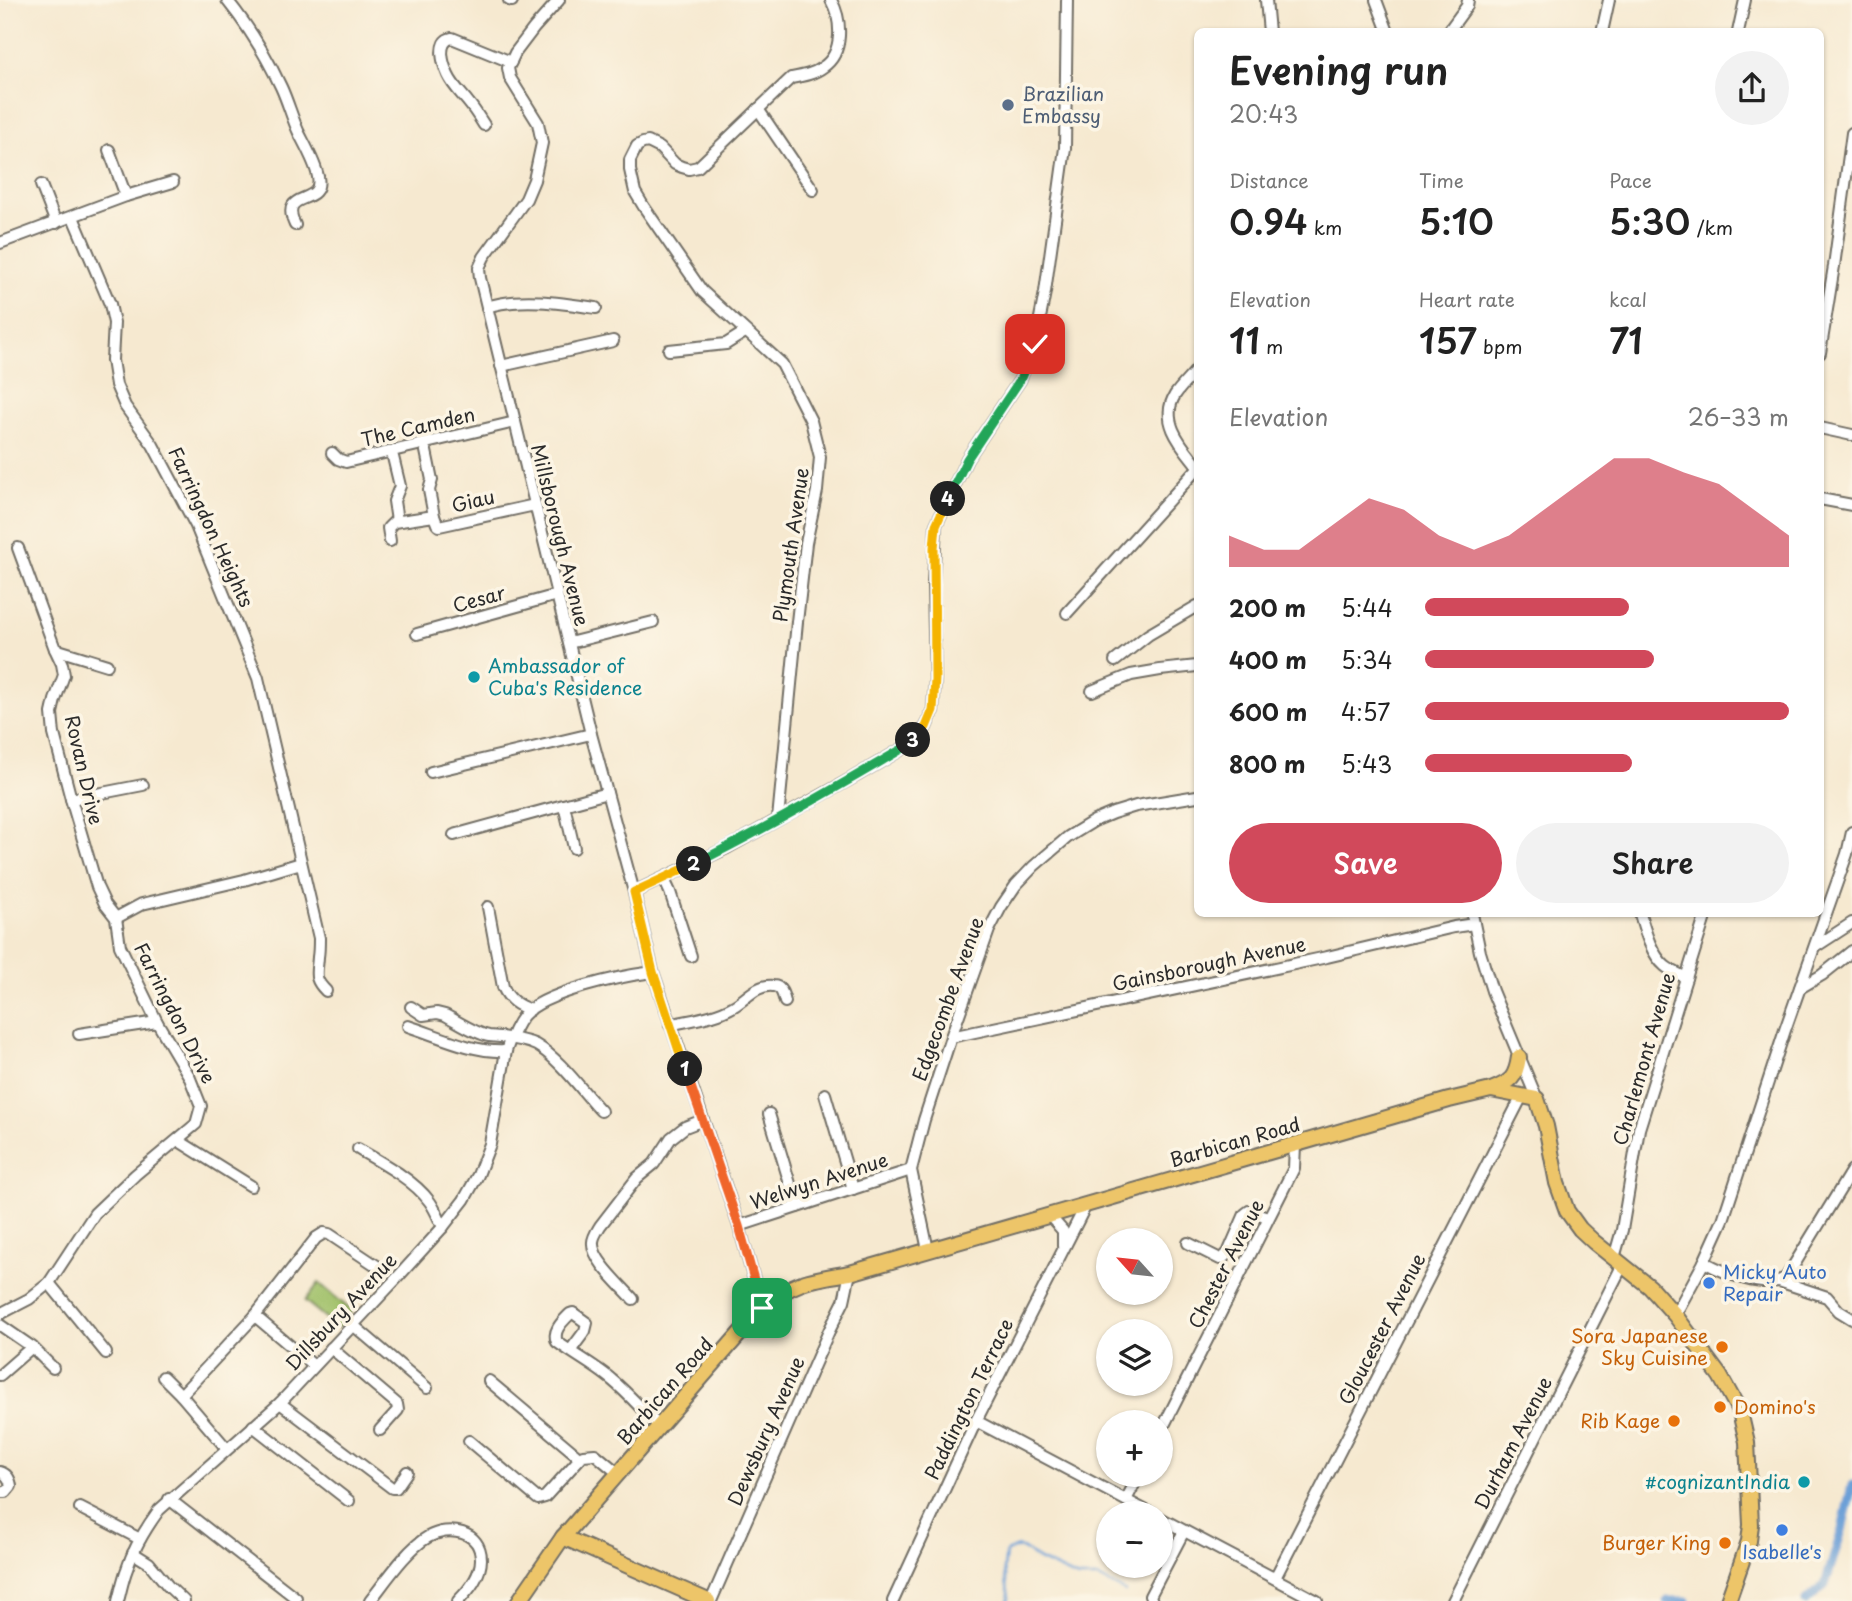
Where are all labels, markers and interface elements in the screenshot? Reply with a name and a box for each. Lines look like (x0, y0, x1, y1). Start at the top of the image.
text: Evening run (1229, 41, 1448, 98)
button: share (1715, 51, 1789, 125)
place label: Brazilian Embassy (1022, 79, 1104, 129)
text: 20:43 (1229, 96, 1298, 131)
marker: Brazilian Embassy (1000, 97, 1016, 113)
text: Distance (1229, 166, 1309, 194)
text: Time (1419, 166, 1464, 194)
text: Pace (1609, 166, 1652, 194)
text: 0.94 (1229, 194, 1307, 247)
text: 5:10 (1419, 194, 1494, 247)
text: 5:30 (1609, 194, 1690, 247)
text: km (1307, 213, 1342, 241)
text: /km (1690, 213, 1733, 241)
text: Elevation (1229, 285, 1311, 313)
text: Heart rate (1419, 285, 1515, 313)
text: kcal (1609, 285, 1647, 313)
text: 11 (1229, 313, 1260, 366)
text: 157 (1419, 313, 1477, 366)
text: 71 (1609, 313, 1643, 366)
pin (1005, 314, 1065, 374)
icon: check (1016, 325, 1054, 363)
text: m (1260, 332, 1283, 360)
text: bpm (1477, 332, 1522, 360)
street label: The Camden (358, 399, 477, 453)
text: Elevation (1229, 399, 1328, 434)
text: 26–33 m (1688, 399, 1789, 434)
street label: Millsborough Avenue (525, 441, 597, 629)
street label: Farringdon Heights (162, 442, 261, 611)
street label: Plymouth Avenue (765, 466, 815, 624)
street label: Giau (448, 482, 497, 519)
pin: 4 (930, 482, 965, 516)
text: 4 (941, 484, 954, 512)
street label: Cesar (449, 577, 509, 618)
text: 200 m (1229, 590, 1306, 625)
text: 5:44 (1341, 590, 1393, 625)
text: 400 m (1229, 642, 1307, 677)
text: 5:34 (1341, 642, 1393, 677)
place label: Ambassador of Cuba's Residence (488, 651, 642, 701)
marker: Ambassador of Cuba's Residence (466, 669, 482, 685)
text: 600 m (1229, 694, 1307, 729)
text: 4:57 (1341, 694, 1390, 729)
street label: Rovan Drive (59, 712, 111, 827)
pin: 3 (895, 722, 930, 758)
text: 3 (906, 725, 919, 753)
text: 800 m (1229, 746, 1306, 781)
text: 5:43 (1341, 746, 1392, 781)
button: Save (1229, 823, 1502, 903)
button: Share (1516, 823, 1789, 903)
pin: 2 (676, 846, 712, 882)
text: 2 (687, 849, 700, 877)
street label: Edgecombe Avenue (904, 913, 990, 1084)
street label: Gainsborough Avenue (1109, 929, 1308, 997)
street label: Farringdon Drive (128, 937, 224, 1088)
street label: Charlemont Avenue (1605, 969, 1681, 1148)
pin: 1 (668, 1052, 702, 1086)
text: 1 (680, 1054, 689, 1082)
street label: Barbican Road (1166, 1109, 1303, 1173)
street label: Welwyn Avenue (746, 1145, 891, 1215)
street label: Chester Avenue (1180, 1194, 1270, 1333)
north arrow (1096, 1228, 1172, 1306)
map controls (1096, 1228, 1173, 1578)
street label: Dillsbury Avenue (278, 1246, 402, 1376)
street label: Gloucester Avenue (1331, 1248, 1431, 1409)
place label: Micky Auto Repair (1723, 1257, 1827, 1307)
marker: Micky Auto Repair (1701, 1275, 1717, 1291)
pin (732, 1278, 792, 1338)
icon: arrive (743, 1289, 781, 1327)
street label: Paddington Terrace (917, 1313, 1019, 1484)
button: layers (1096, 1319, 1173, 1396)
place label: Sora Japanese Sky Cuisine (1571, 1321, 1708, 1371)
street label: Barbican Road (610, 1330, 719, 1450)
marker: Sora Japanese Sky Cuisine (1714, 1339, 1730, 1355)
street label: Dewsbury Avenue (720, 1352, 811, 1510)
street label: Durham Avenue (1467, 1371, 1558, 1514)
place label: Domino's (1734, 1392, 1816, 1420)
marker: Domino's (1712, 1399, 1728, 1415)
place label: Rib Kage (1580, 1406, 1660, 1434)
button: + (1096, 1410, 1173, 1487)
marker: Rib Kage (1666, 1413, 1682, 1429)
place label: #cognizantIndia (1645, 1467, 1790, 1495)
marker: #cognizantIndia (1796, 1474, 1812, 1490)
button: − (1096, 1501, 1173, 1578)
marker: Isabelle's (1774, 1522, 1790, 1538)
place label: Burger King (1602, 1528, 1711, 1556)
marker: Burger King (1717, 1535, 1733, 1551)
place label: Isabelle's (1742, 1537, 1822, 1565)

